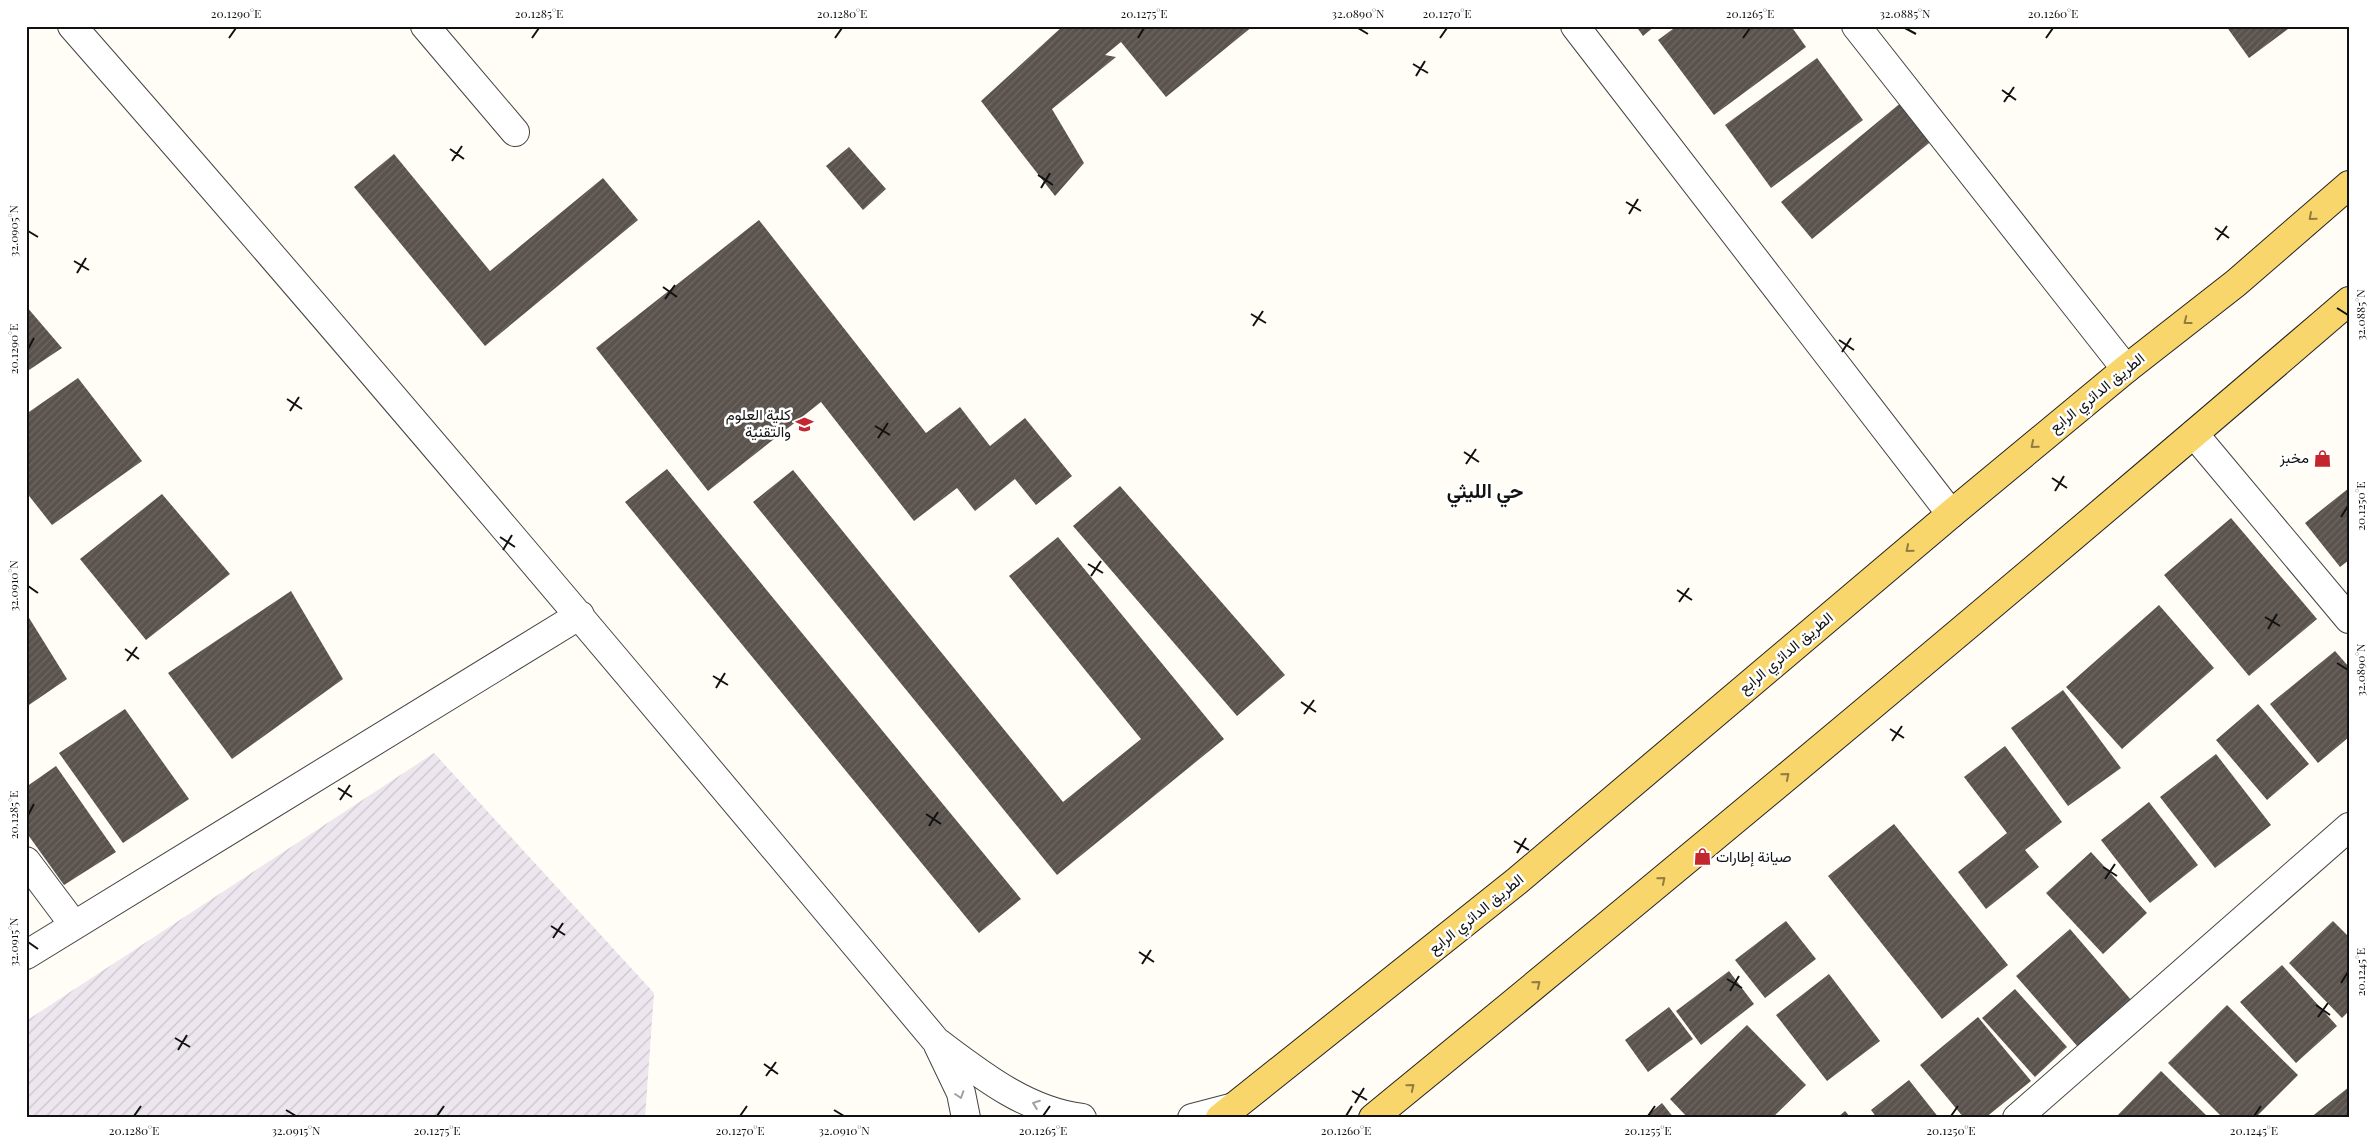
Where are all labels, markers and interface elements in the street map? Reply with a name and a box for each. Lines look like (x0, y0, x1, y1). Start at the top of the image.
text: 20.1290°E (211, 5, 261, 21)
text: 20.1285°E (515, 5, 563, 21)
text: 20.1280°E (817, 5, 867, 21)
text: 20.1275°E (1120, 5, 1168, 21)
text: 32.0890°N (1331, 5, 1385, 21)
text: 20.1270°E (1422, 5, 1472, 21)
text: 20.1265°E (1726, 5, 1774, 21)
text: 32.0885°N (1879, 5, 1931, 21)
text: 20.1260°E (2028, 5, 2078, 21)
text: 32.0905°N (5, 204, 21, 257)
one-way arrow (2309, 211, 2318, 219)
text: 32.0885°N (2352, 289, 2368, 341)
one-way arrow (2184, 315, 2193, 323)
text: 20.1290°E (5, 324, 21, 374)
street label: الطريق الدائري الرابع (2045, 348, 2151, 440)
place label: كلية العلوم والتقنية (726, 404, 791, 441)
school or university icon: كلية العلوم والتقنية (795, 414, 815, 434)
one-way arrow (2031, 439, 2040, 448)
place label: مخبز (2279, 447, 2309, 467)
shop icon: مخبز (2313, 448, 2333, 468)
district label: حي الليثي (1447, 476, 1523, 508)
text: 20.1250°E (2352, 481, 2368, 531)
one-way arrow (1906, 543, 1915, 552)
text: 32.0910°N (5, 560, 21, 612)
street label: الطريق الدائري الرابع (1734, 607, 1839, 701)
text: 32.0890°N (2352, 643, 2368, 697)
one-way arrow (1781, 773, 1790, 782)
text: 20.1285°E (5, 791, 21, 839)
place label: صيانة إطارات (1716, 846, 1792, 867)
shop icon: صيانة إطارات (1692, 847, 1712, 867)
street label: الطريق الدائري الرابع (1424, 869, 1530, 961)
one-way arrow (1656, 877, 1665, 886)
text: 32.0915°N (5, 917, 21, 967)
text: 20.1245°E (2352, 948, 2368, 996)
one-way arrow (1531, 981, 1540, 990)
one-way arrow (1405, 1084, 1414, 1092)
one-way arrow (955, 1090, 965, 1098)
one-way arrow (1032, 1100, 1041, 1110)
text: 20.1280°E (109, 1122, 159, 1138)
text: 32.0915°N (271, 1122, 321, 1138)
text: 20.1275°E (413, 1122, 461, 1138)
text: 20.1270°E (715, 1122, 765, 1138)
text: 32.0910°N (818, 1122, 870, 1138)
text: 20.1265°E (1019, 1122, 1067, 1138)
text: 20.1260°E (1321, 1122, 1371, 1138)
text: 20.1255°E (1624, 1122, 1672, 1138)
text: 20.1250°E (1926, 1122, 1976, 1138)
text: 20.1245°E (2230, 1122, 2278, 1138)

